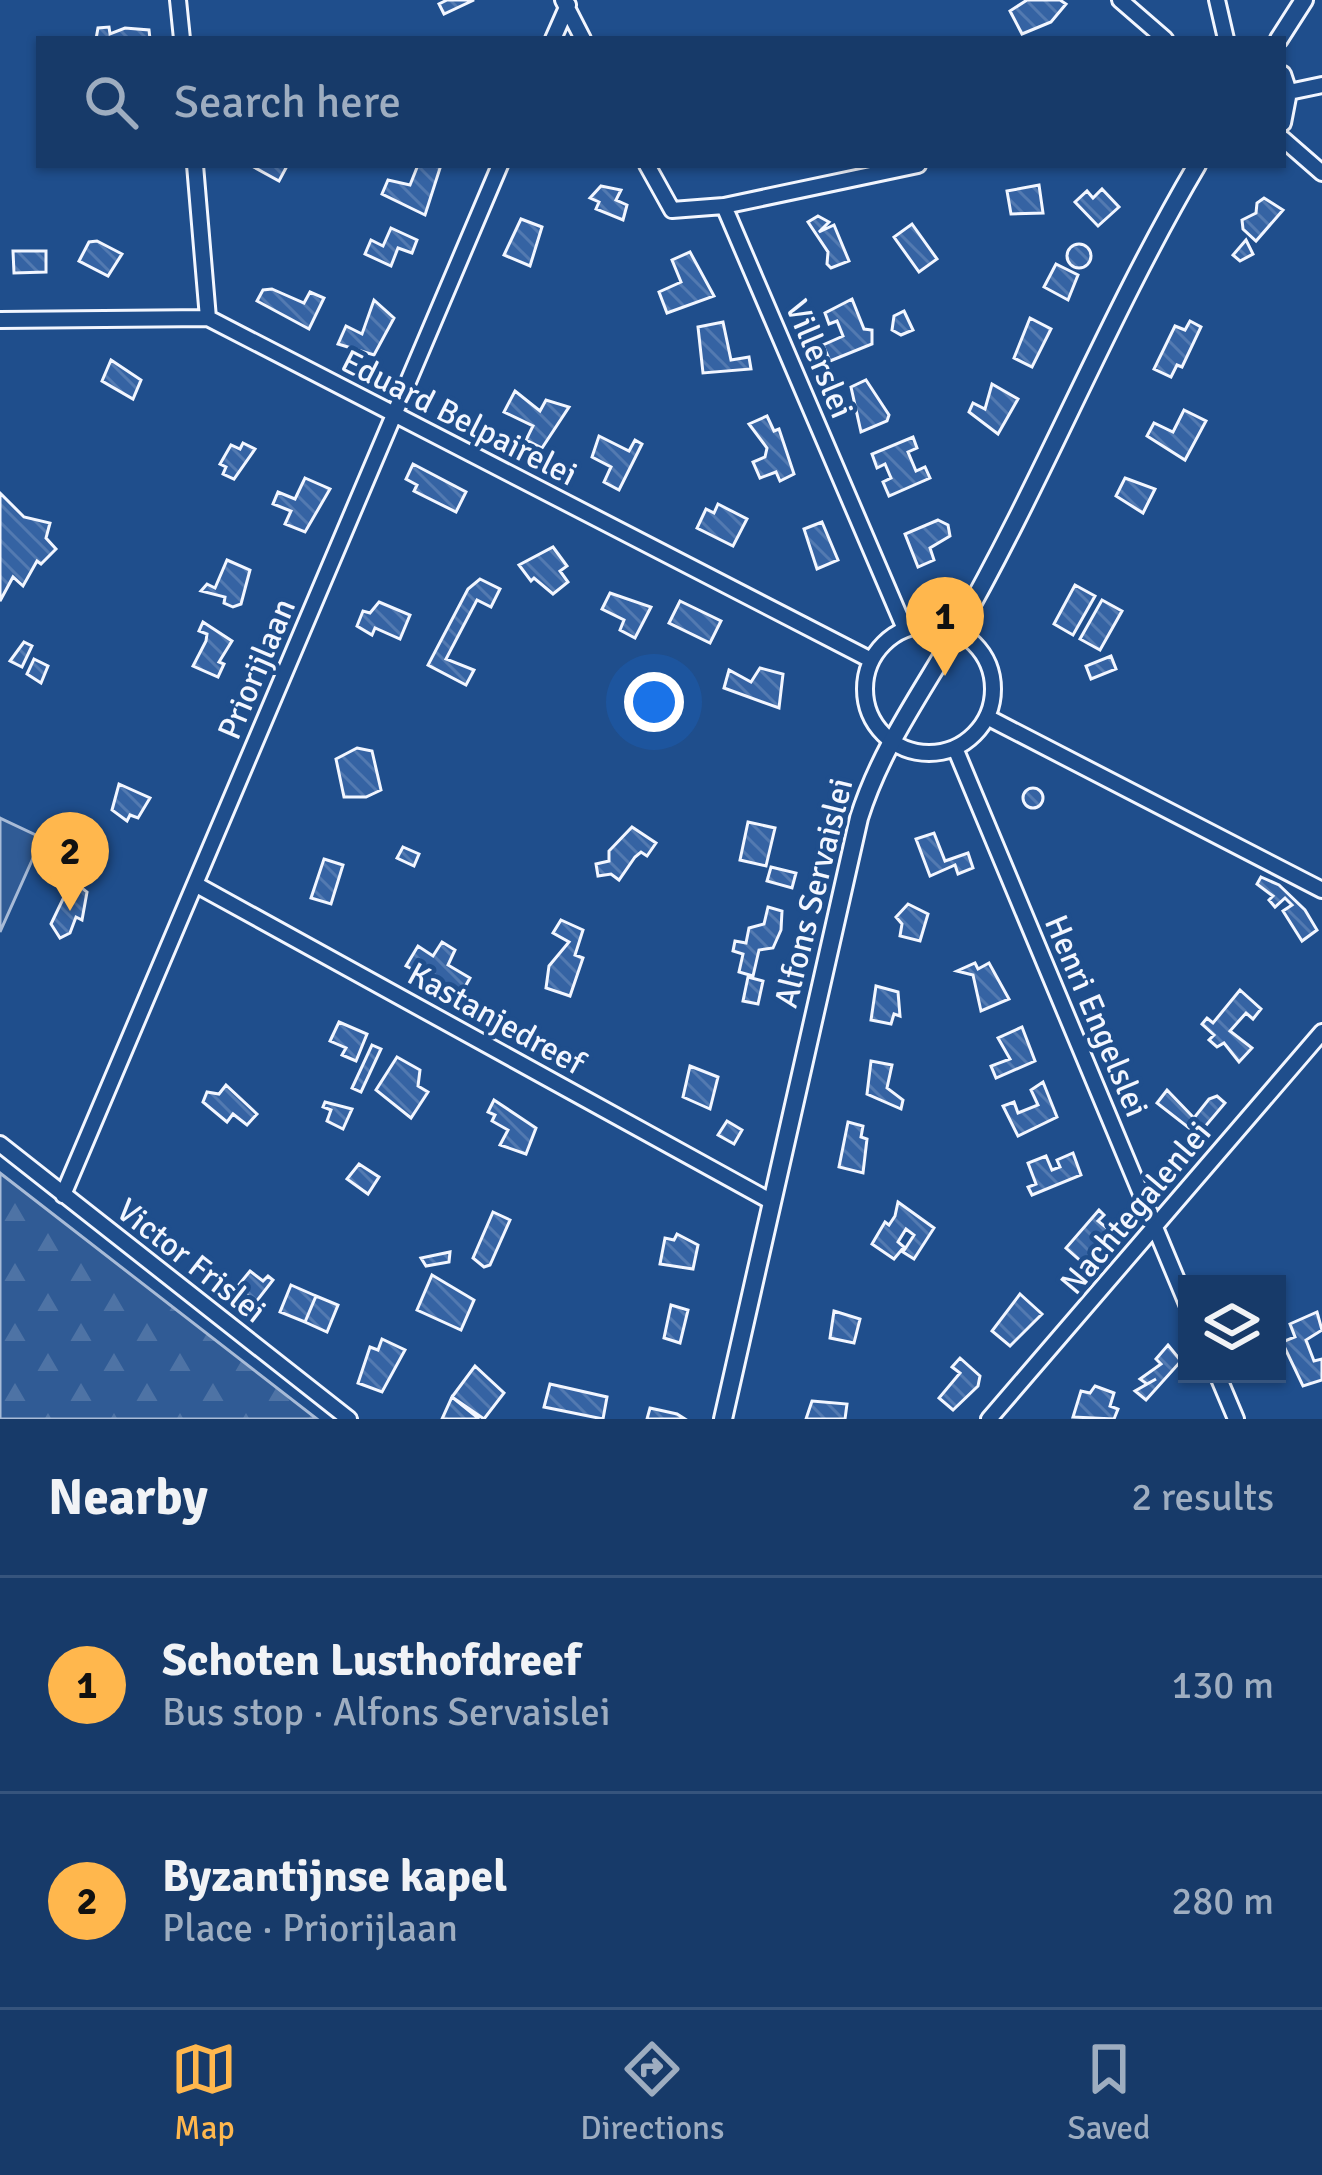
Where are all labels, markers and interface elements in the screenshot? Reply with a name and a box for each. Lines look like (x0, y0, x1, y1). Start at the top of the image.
search box (36, 36, 1286, 168)
icon: search (78, 69, 144, 135)
text: Search here (174, 75, 401, 130)
street label: Villerslei (776, 294, 862, 424)
street label: Eduard Belpairelei (334, 341, 584, 495)
pin: 1 (906, 577, 984, 676)
street label: Priorijlaan (209, 592, 305, 746)
your location (624, 672, 684, 732)
street label: Alfons Servaislei (766, 774, 862, 1012)
pin: 2 (31, 812, 109, 911)
street label: Henri Engelslei (1035, 909, 1157, 1123)
street label: Kastanjedreef (400, 954, 593, 1085)
street label: Nachtegalenlei (1052, 1113, 1220, 1303)
street label: Victor Frislei (108, 1190, 274, 1332)
map controls (1178, 1275, 1286, 1383)
button: layers (1178, 1275, 1286, 1383)
text: Nearby (48, 1466, 208, 1529)
text: 2 results (1131, 1473, 1274, 1521)
text: Schoten Lusthofdreef (162, 1633, 581, 1688)
text: 1 (76, 1661, 98, 1709)
text: 130 m (1171, 1661, 1274, 1709)
text: Bus stop · Alfons Servaislei (162, 1688, 610, 1736)
text: Byzantijnse kapel (162, 1849, 507, 1904)
text: 2 (76, 1877, 98, 1925)
text: 280 m (1171, 1877, 1274, 1925)
text: Place · Priorijlaan (162, 1904, 458, 1952)
tab: Map (171, 2036, 237, 2149)
tab: Directions (580, 2036, 725, 2149)
tab: Saved (1067, 2036, 1151, 2149)

